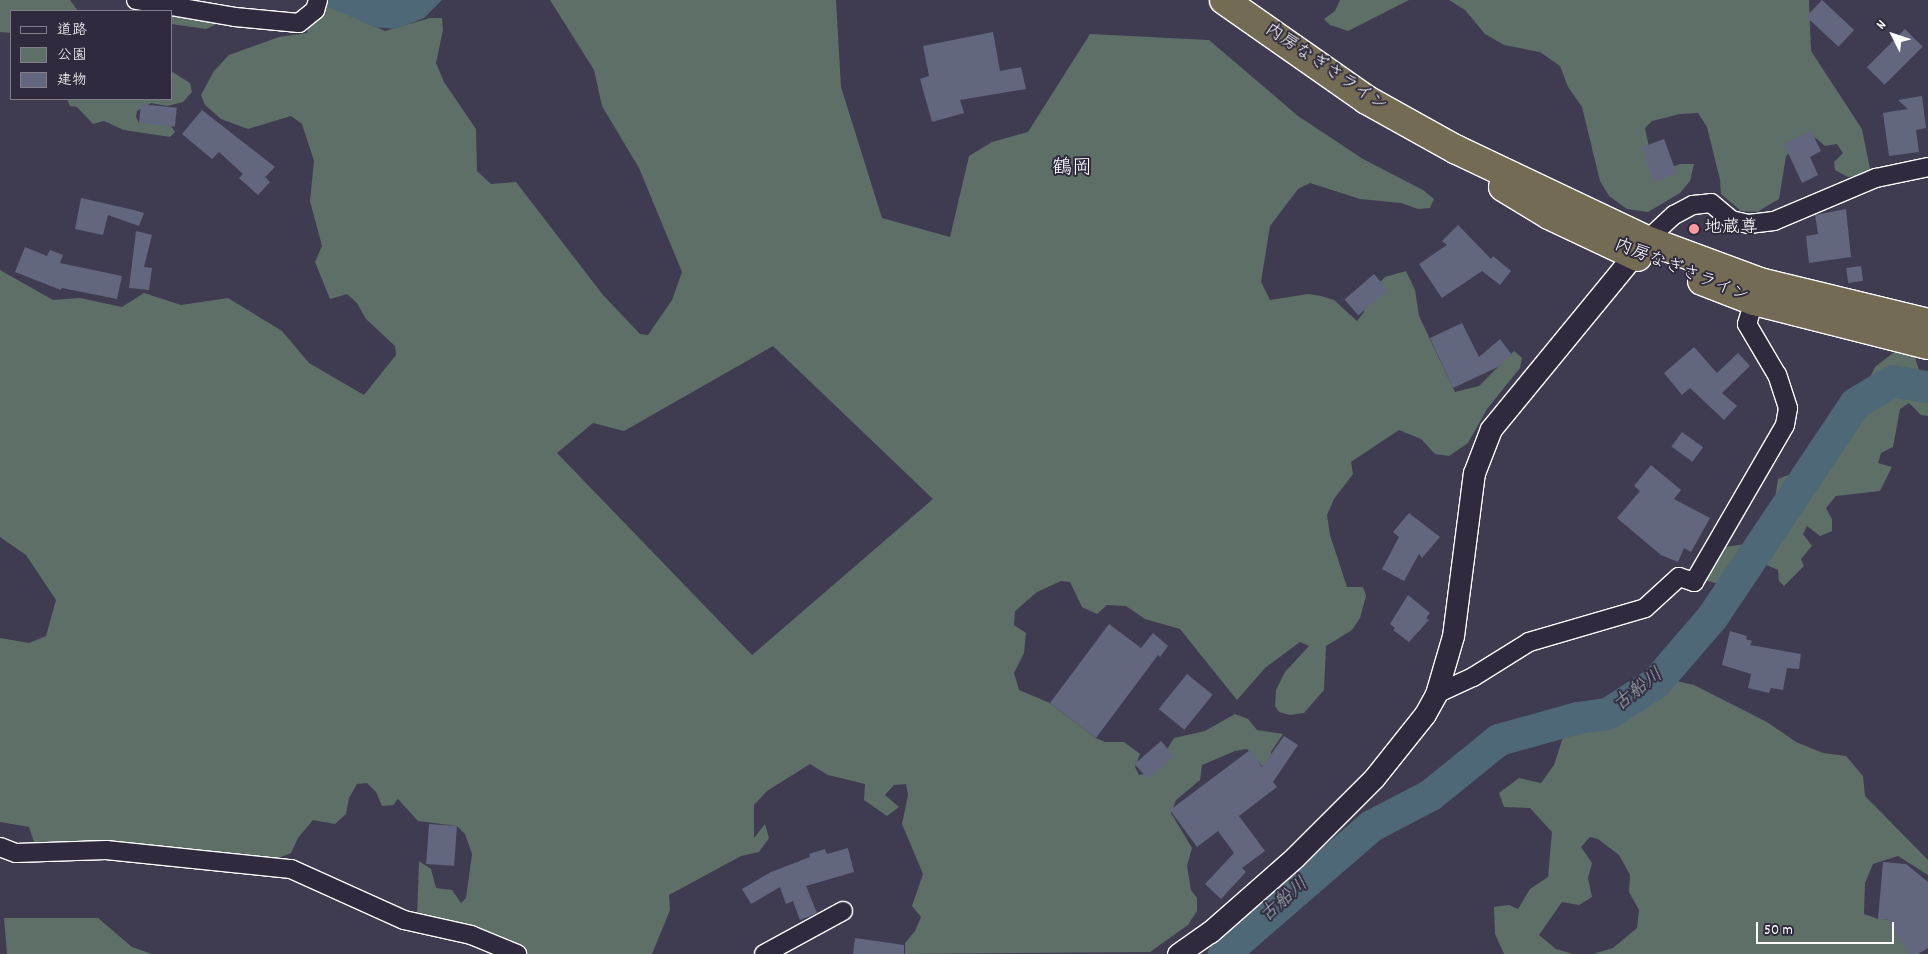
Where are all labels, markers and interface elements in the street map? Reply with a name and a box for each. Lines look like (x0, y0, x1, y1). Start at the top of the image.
legend (10, 10, 172, 100)
north arrow (1868, 10, 1918, 60)
text: N (1872, 16, 1891, 34)
text: 道路 (57, 20, 87, 42)
street label: 内房なぎさライン (1259, 20, 1391, 118)
text: 公園 (57, 45, 87, 67)
text: 建物 (57, 70, 87, 92)
district label: 鶴岡 (1052, 157, 1092, 181)
place label: 地蔵尊 (1704, 218, 1758, 240)
marker: 地蔵尊 (1688, 223, 1700, 235)
street label: 内房なぎさライン (1610, 235, 1752, 309)
water label: 古船川 (1610, 664, 1668, 718)
water label: 古船川 (1256, 874, 1314, 928)
scale bar (1758, 912, 1896, 944)
text: 50 m (1764, 920, 1793, 942)

